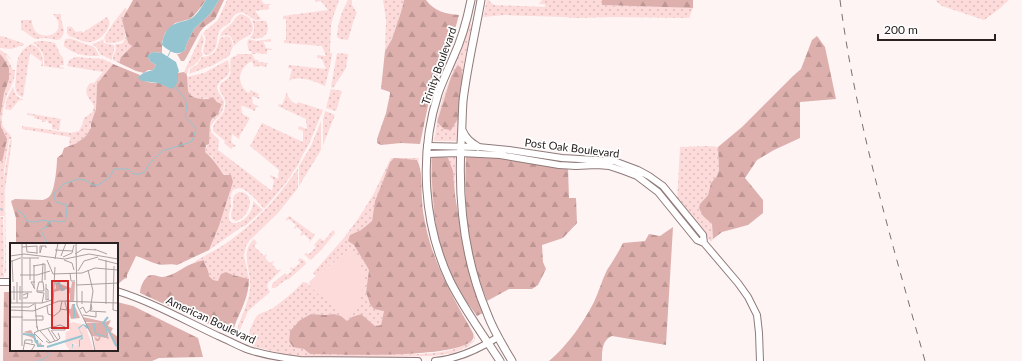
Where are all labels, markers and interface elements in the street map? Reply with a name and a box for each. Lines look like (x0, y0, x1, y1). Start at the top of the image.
scale bar (878, 16, 995, 42)
text: 200 m (884, 22, 918, 37)
street label: Trinity Boulevard (418, 25, 459, 106)
street label: Post Oak Boulevard (524, 135, 620, 160)
inset map (10, 243, 118, 351)
street label: American Boulevard (164, 293, 258, 346)

